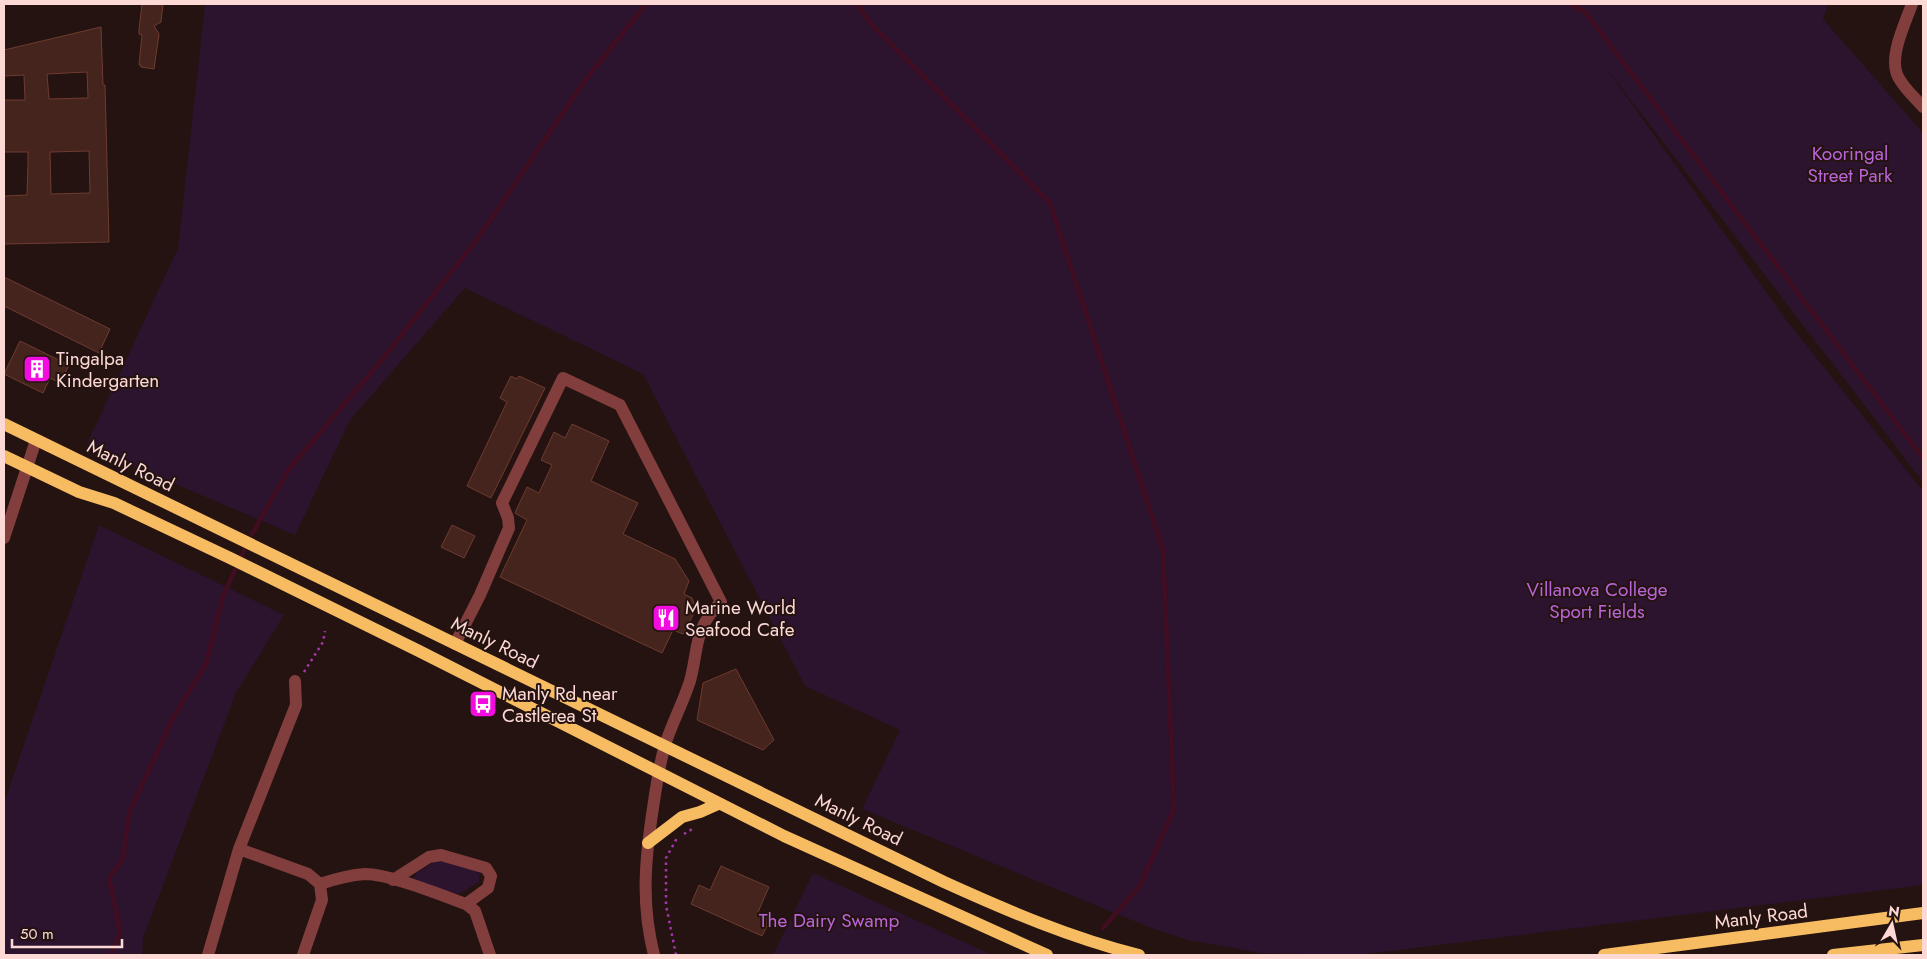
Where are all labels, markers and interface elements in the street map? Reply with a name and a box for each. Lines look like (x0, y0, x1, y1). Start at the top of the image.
park label: Kooringal Street Park (1808, 140, 1893, 189)
place label: Tingalpa Kindergarten (56, 345, 159, 394)
building icon: Tingalpa Kindergarten (22, 354, 52, 384)
street label: Manly Road (83, 433, 179, 498)
park label: Villanova College Sport Fields (1526, 576, 1668, 625)
place label: Marine World Seafood Cafe (685, 594, 796, 643)
restaurant icon: Marine World Seafood Cafe (651, 603, 681, 633)
street label: Manly Road (447, 610, 543, 675)
place label: Manly Rd near Castlerea St (502, 680, 618, 729)
bus stop icon: Manly Rd near Castlerea St (468, 689, 498, 719)
street label: Manly Road (811, 787, 907, 852)
street label: Manly Road (1713, 897, 1809, 936)
north arrow (1867, 899, 1917, 949)
text: N (1887, 900, 1901, 922)
park label: The Dairy Swamp (759, 907, 899, 934)
scale bar (12, 916, 122, 948)
text: 50 m (20, 923, 54, 945)

